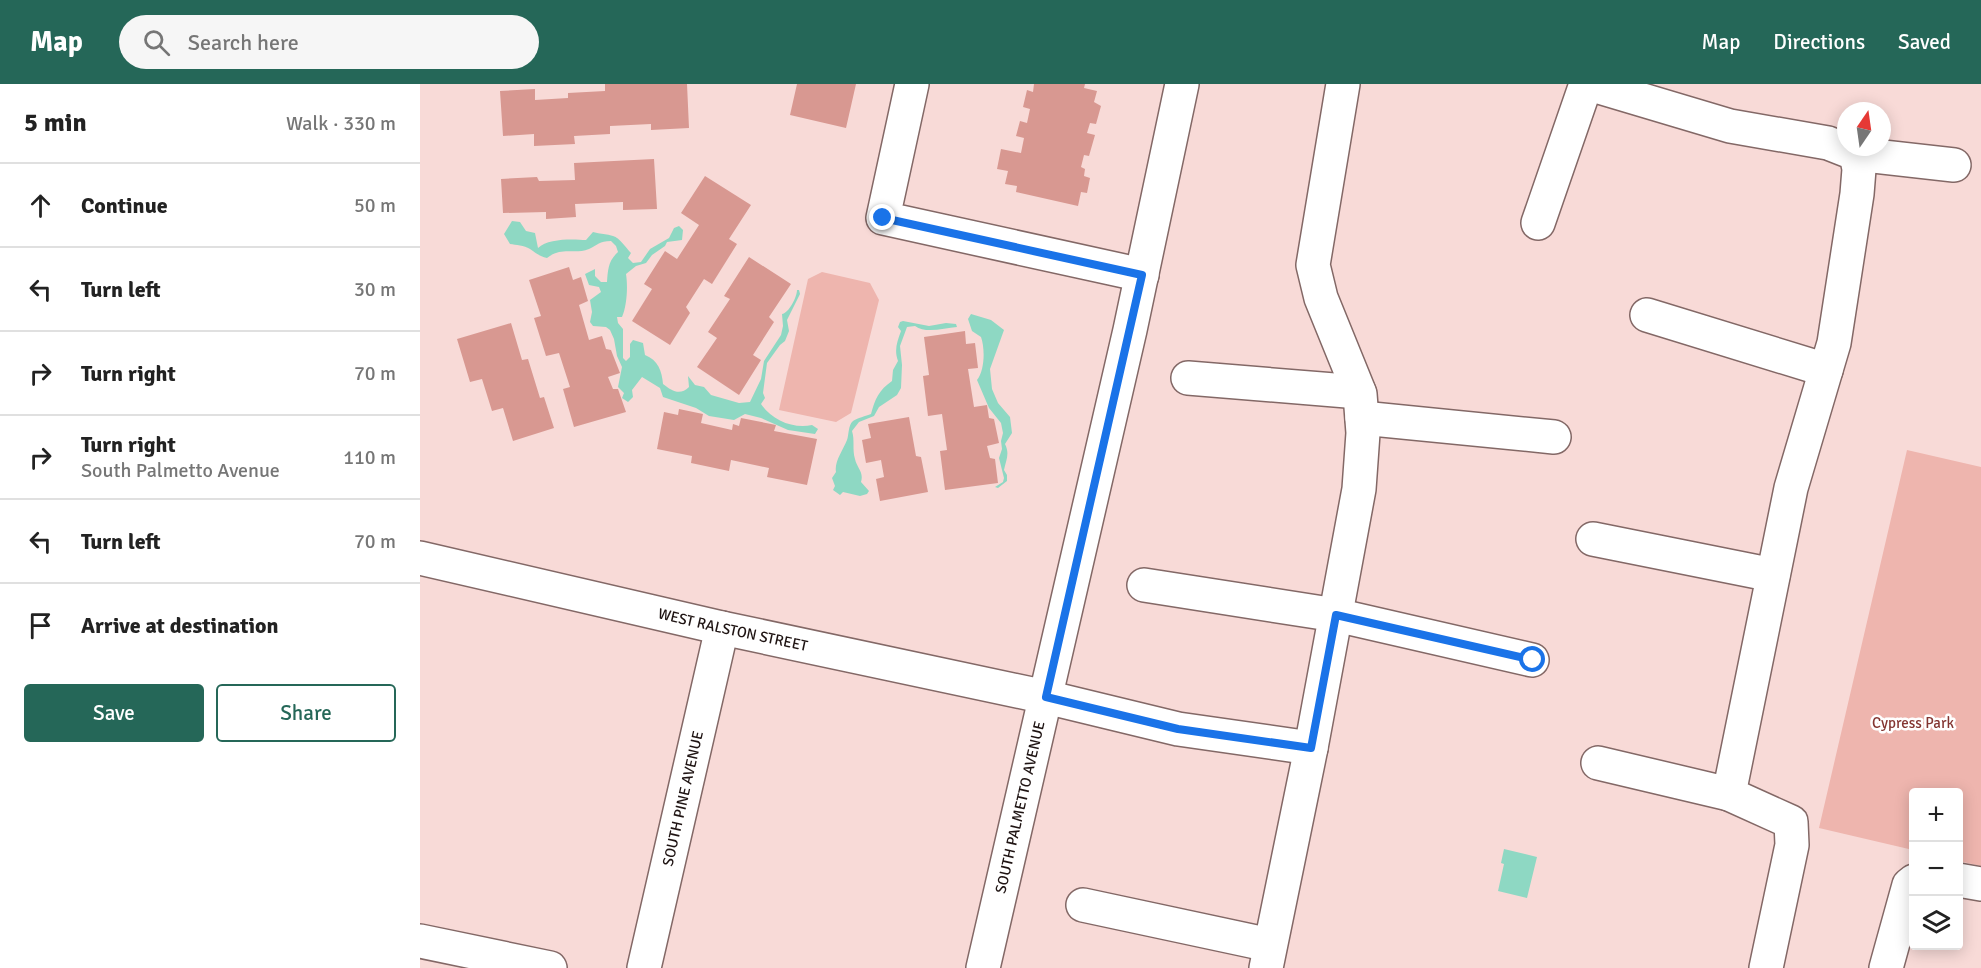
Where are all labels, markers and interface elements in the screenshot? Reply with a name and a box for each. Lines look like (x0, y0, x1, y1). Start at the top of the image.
search box (119, 15, 539, 69)
text: Map (30, 25, 83, 59)
icon: search (140, 26, 173, 59)
text: Search here (188, 29, 299, 56)
text: Map (1702, 29, 1740, 55)
text: Directions (1773, 29, 1865, 55)
text: Saved (1898, 29, 1951, 55)
north arrow (1837, 102, 1891, 156)
text: 5 min (24, 107, 87, 139)
text: Walk · 330 m (286, 111, 396, 136)
icon: ahead (24, 189, 57, 222)
text: Continue (81, 192, 168, 219)
text: 50 m (354, 193, 396, 218)
route end (869, 204, 895, 230)
icon: left (24, 273, 57, 306)
text: Turn left (81, 276, 161, 303)
text: 30 m (354, 277, 396, 302)
icon: right (24, 357, 57, 390)
text: Turn right (81, 360, 176, 387)
text: 70 m (354, 361, 396, 386)
text: Turn right (81, 431, 176, 458)
icon: right (24, 441, 57, 474)
text: 110 m (343, 445, 396, 470)
text: South Palmetto Avenue (81, 458, 280, 483)
icon: left (24, 525, 57, 558)
text: Turn left (81, 528, 161, 555)
text: 70 m (354, 529, 396, 554)
street label: WEST RALSTON STREET (656, 604, 810, 655)
icon: arrive (24, 609, 57, 642)
text: Arrive at destination (81, 612, 278, 639)
route start (1519, 646, 1545, 672)
button: Save (24, 684, 204, 742)
button: Share (216, 684, 396, 742)
park label: Cypress Park (1872, 714, 1954, 732)
street label: SOUTH PALMETTO AVENUE (991, 719, 1049, 895)
street label: SOUTH PINE AVENUE (659, 729, 707, 868)
map controls (1909, 788, 1963, 950)
button: + (1909, 788, 1963, 842)
button: − (1909, 842, 1963, 896)
button: layers (1909, 896, 1963, 950)

